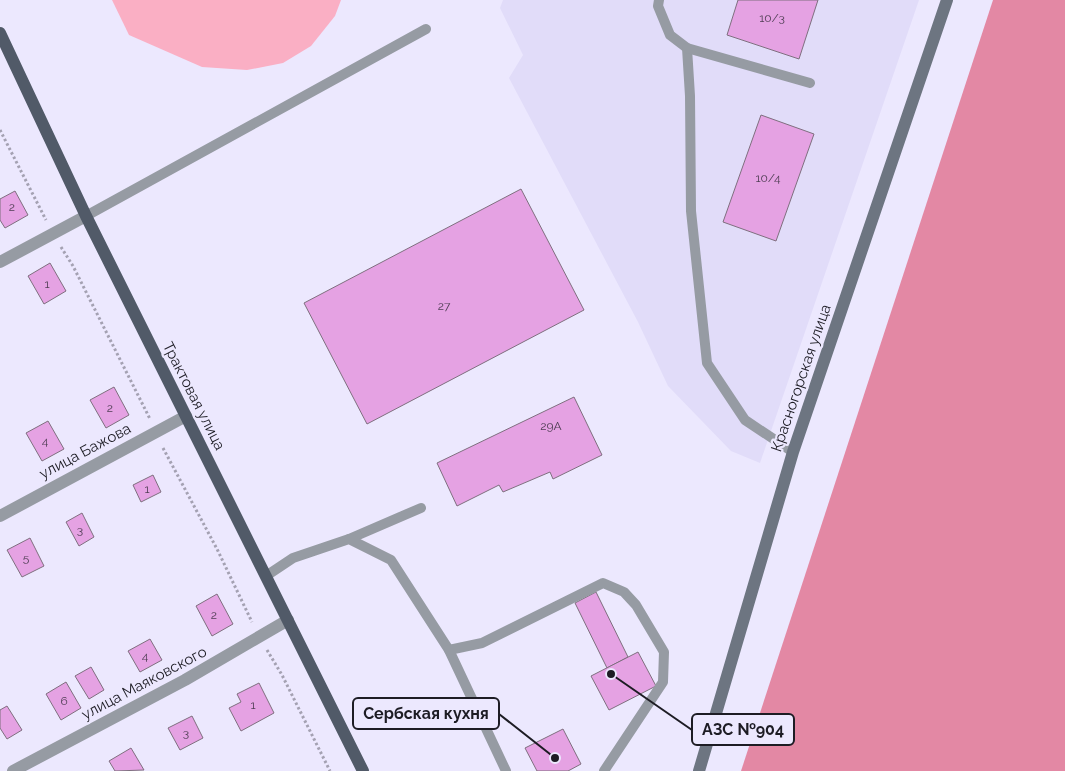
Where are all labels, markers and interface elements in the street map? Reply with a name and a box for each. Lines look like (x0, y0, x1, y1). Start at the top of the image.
house number: 10/3 (759, 11, 785, 25)
house number: 10/4 (755, 171, 781, 185)
house number: 2 (9, 200, 15, 214)
house number: 1 (44, 277, 50, 291)
house number: 27 (438, 299, 451, 313)
street label: Красногорская улица (767, 302, 835, 454)
street label: Трактовая улица (159, 339, 229, 453)
house number: 2 (107, 401, 113, 415)
street label: улица Бажова (36, 419, 134, 483)
house number: 29А (540, 419, 562, 433)
house number: 4 (42, 434, 49, 448)
house number: 1 (144, 482, 150, 496)
house number: 3 (77, 523, 83, 537)
house number: 5 (23, 551, 30, 565)
house number: 2 (211, 608, 217, 622)
street label: улица Маяковского (78, 642, 210, 724)
house number: 4 (142, 649, 149, 663)
house number: 6 (60, 694, 68, 708)
house number: 1 (250, 698, 256, 712)
callout: Сербская кухня (353, 698, 499, 729)
text: Сербская кухня (363, 704, 489, 723)
callout: АЗС №904 (692, 714, 794, 745)
text: АЗС №904 (702, 720, 784, 739)
house number: 3 (183, 726, 189, 740)

